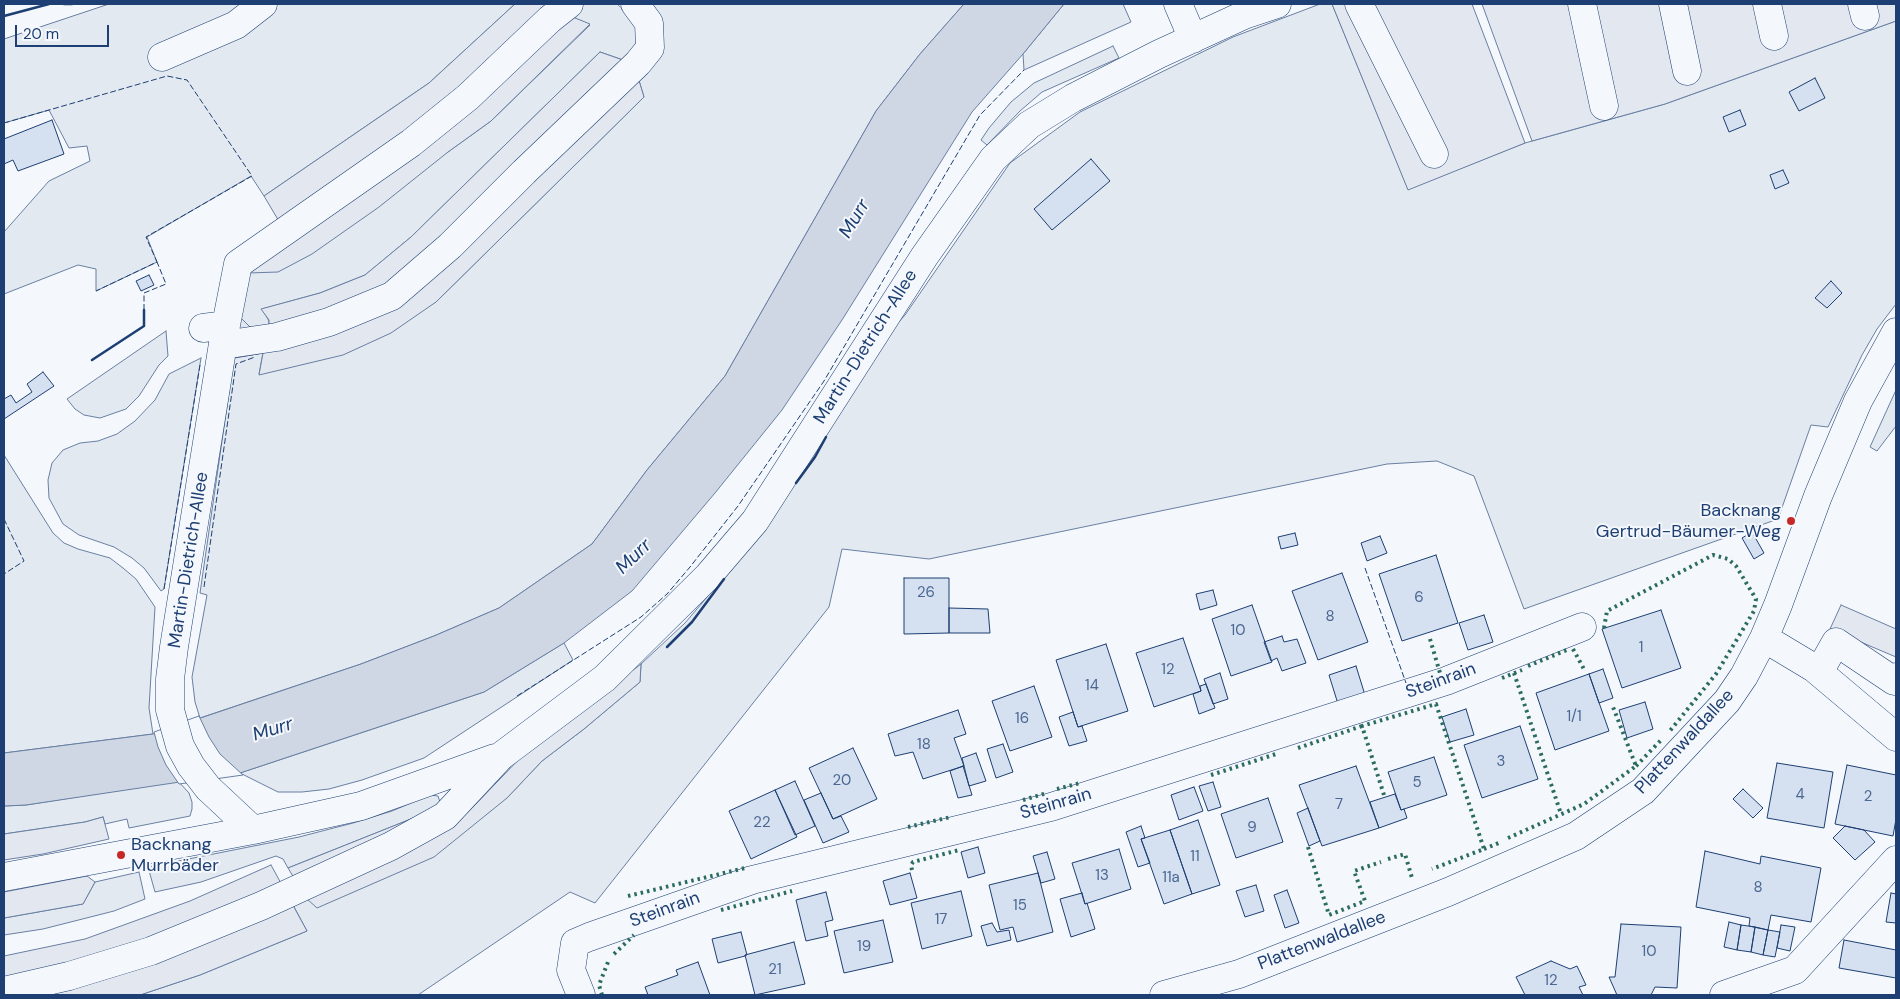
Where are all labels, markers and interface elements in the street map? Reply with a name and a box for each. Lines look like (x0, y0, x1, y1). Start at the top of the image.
scale bar (18, 15, 111, 47)
text: 20 m (23, 24, 59, 44)
water label: Murr (835, 196, 875, 242)
street label: Martin-Dietrich-Allee (810, 266, 922, 428)
street label: Martin-Dietrich-Allee (164, 470, 214, 650)
place label: Backnang Gertrud-Bäumer-Weg (1596, 500, 1781, 542)
marker: Backnang Gertrud-Bäumer-Weg (1785, 515, 1797, 527)
water label: Murr (611, 535, 657, 579)
house number: 26 (917, 584, 935, 602)
house number: 6 (1414, 589, 1424, 607)
house number: 8 (1325, 608, 1335, 626)
house number: 10 (1231, 622, 1245, 640)
house number: 1 (1639, 639, 1643, 657)
street label: Steinrain (1403, 658, 1479, 704)
house number: 12 (1161, 661, 1175, 679)
house number: 14 (1085, 677, 1099, 695)
street label: Plattenwaldallee (1631, 685, 1739, 799)
house number: 1/1 (1566, 708, 1582, 726)
house number: 16 (1015, 710, 1029, 728)
water label: Murr (250, 713, 296, 747)
house number: 18 (917, 736, 931, 754)
house number: 3 (1497, 753, 1505, 771)
house number: 20 (833, 772, 851, 790)
house number: 5 (1412, 774, 1422, 792)
street label: Steinrain (1018, 784, 1094, 824)
house number: 4 (1795, 786, 1805, 804)
house number: 2 (1864, 788, 1872, 806)
house number: 7 (1335, 796, 1343, 814)
house number: 22 (753, 814, 771, 832)
house number: 9 (1247, 819, 1257, 837)
place label: Backnang Murrbäder (131, 834, 219, 876)
house number: 11 (1190, 848, 1200, 866)
marker: Backnang Murrbäder (115, 849, 127, 861)
house number: 13 (1095, 867, 1109, 885)
house number: 11a (1162, 869, 1180, 887)
house number: 8 (1753, 879, 1763, 897)
street label: Steinrain (627, 887, 703, 933)
house number: 15 (1013, 897, 1027, 915)
street label: Plattenwaldallee (1255, 907, 1389, 975)
house number: 17 (935, 911, 947, 929)
house number: 19 (857, 938, 871, 956)
house number: 10 (1642, 943, 1656, 961)
house number: 21 (768, 961, 782, 979)
house number: 12 (1544, 972, 1558, 990)

